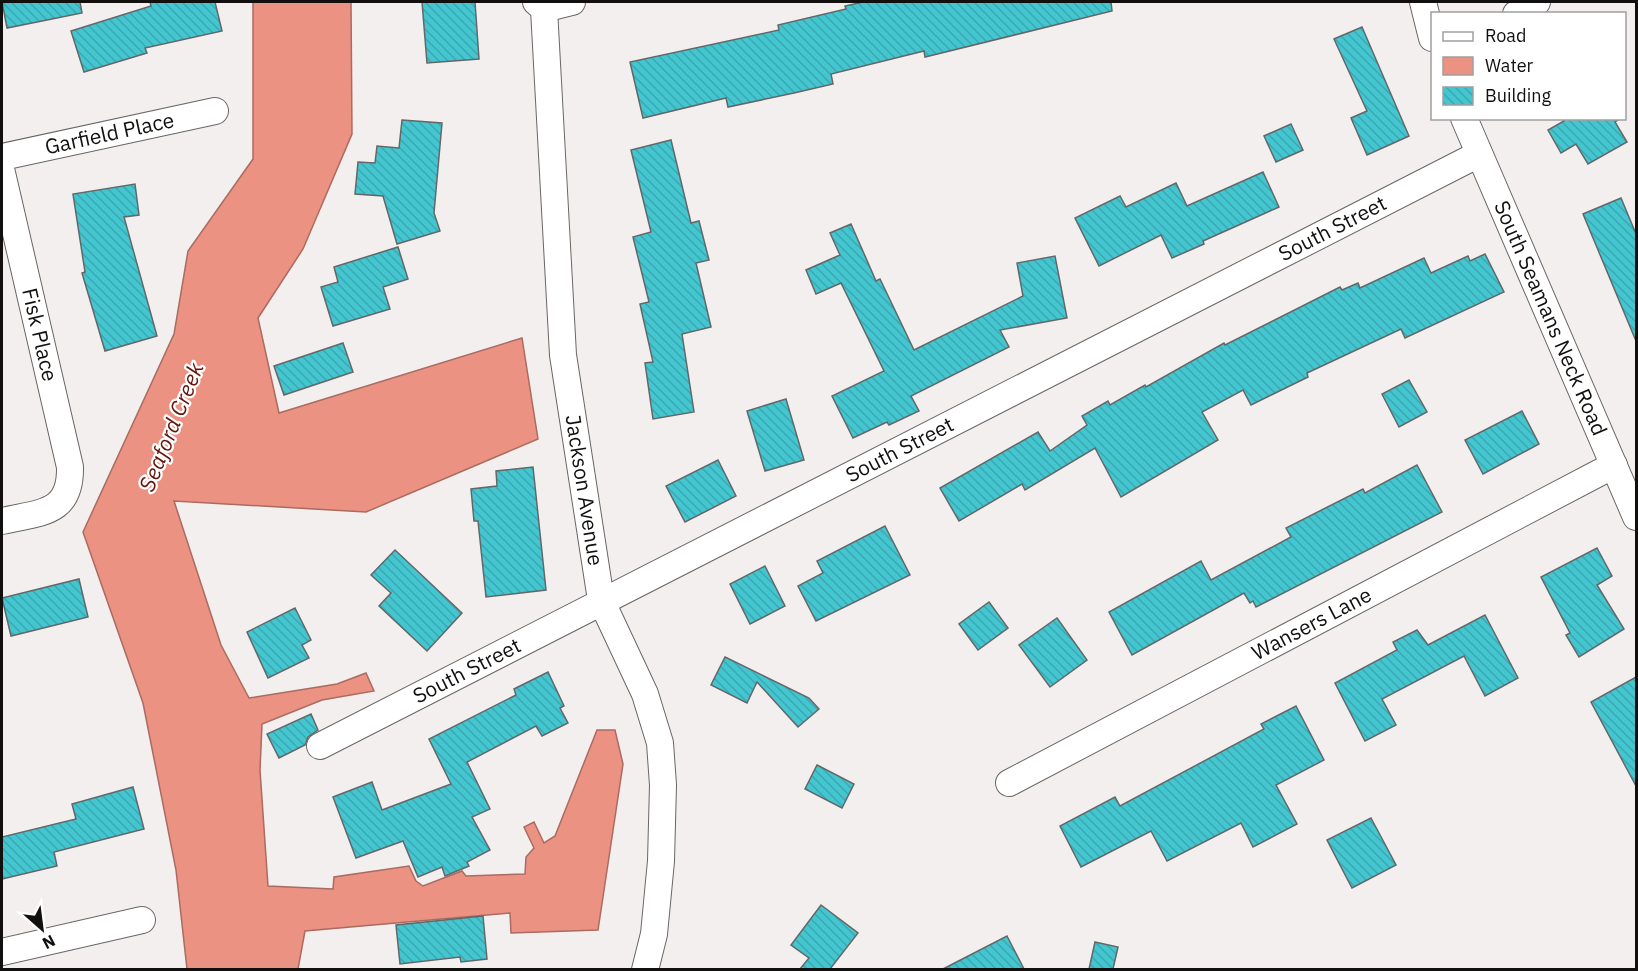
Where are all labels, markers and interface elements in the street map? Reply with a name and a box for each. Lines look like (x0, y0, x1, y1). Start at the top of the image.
legend (1431, 12, 1626, 120)
text: Road (1485, 24, 1526, 47)
text: Water (1485, 54, 1534, 77)
text: Building (1485, 84, 1552, 107)
street label: Garfield Place (42, 105, 177, 160)
street label: South Street (1273, 189, 1391, 267)
street label: South Seamans Neck Road (1488, 196, 1614, 440)
street label: Fisk Place (16, 285, 65, 384)
water label: Seaford Creek (132, 358, 210, 495)
street label: South Street (840, 410, 958, 488)
street label: Jackson Avenue (559, 413, 610, 568)
street label: Wansers Lane (1247, 580, 1376, 666)
street label: South Street (408, 631, 525, 709)
north arrow (12, 899, 72, 959)
text: N (39, 931, 59, 954)

